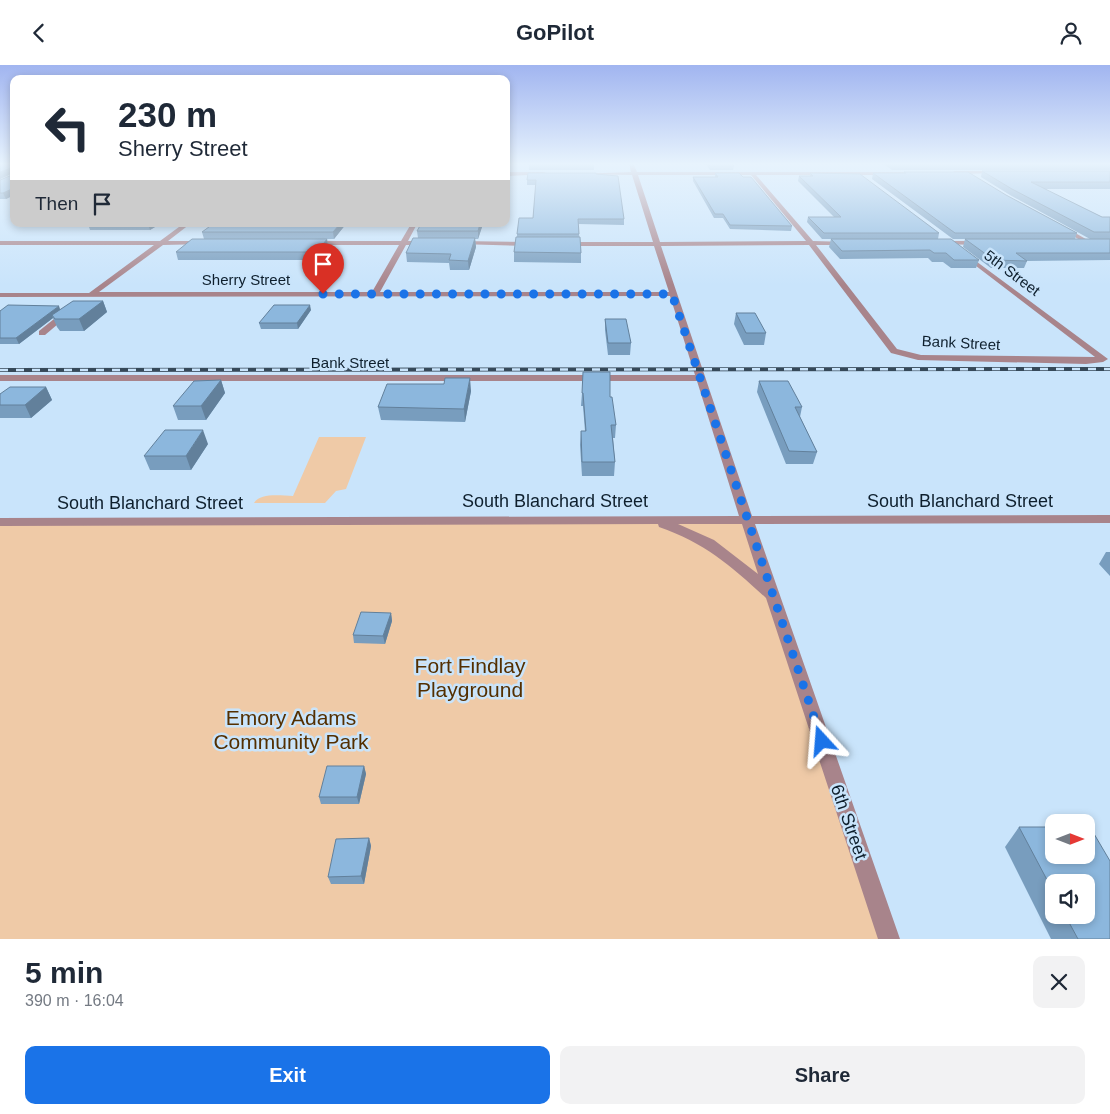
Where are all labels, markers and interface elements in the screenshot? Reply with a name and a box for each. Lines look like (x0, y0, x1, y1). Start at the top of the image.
icon: back (25, 19, 53, 47)
icon: person (1057, 19, 1085, 47)
text: GoPilot (516, 20, 594, 45)
icon: left (35, 95, 100, 160)
text: 230 m (118, 95, 217, 134)
text: Sherry Street (118, 136, 248, 161)
icon: arrive (88, 190, 116, 218)
text: Then (35, 193, 78, 214)
pin (302, 243, 344, 294)
street label: 5th Street (981, 246, 1044, 299)
icon: arrive (309, 250, 337, 278)
street label: Sherry Street (202, 271, 291, 288)
street label: Bank Street (921, 332, 1001, 353)
street label: Bank Street (311, 354, 390, 371)
street label: South Blanchard Street (462, 491, 648, 511)
street label: South Blanchard Street (867, 491, 1053, 511)
street label: South Blanchard Street (57, 493, 243, 513)
park label: Fort Findlay Playground (415, 654, 526, 701)
park label: Emory Adams Community Park (213, 706, 369, 753)
position arrow (795, 714, 847, 766)
street label: 6th Street (827, 782, 871, 862)
north arrow (1045, 814, 1095, 864)
map controls (1045, 814, 1095, 924)
button: sound (1045, 874, 1095, 924)
text: 5 min (25, 956, 103, 989)
button: close (1033, 956, 1085, 1008)
text: 390 m · 16:04 (25, 992, 124, 1009)
button: Exit (25, 1046, 550, 1104)
button: Share (560, 1046, 1085, 1104)

